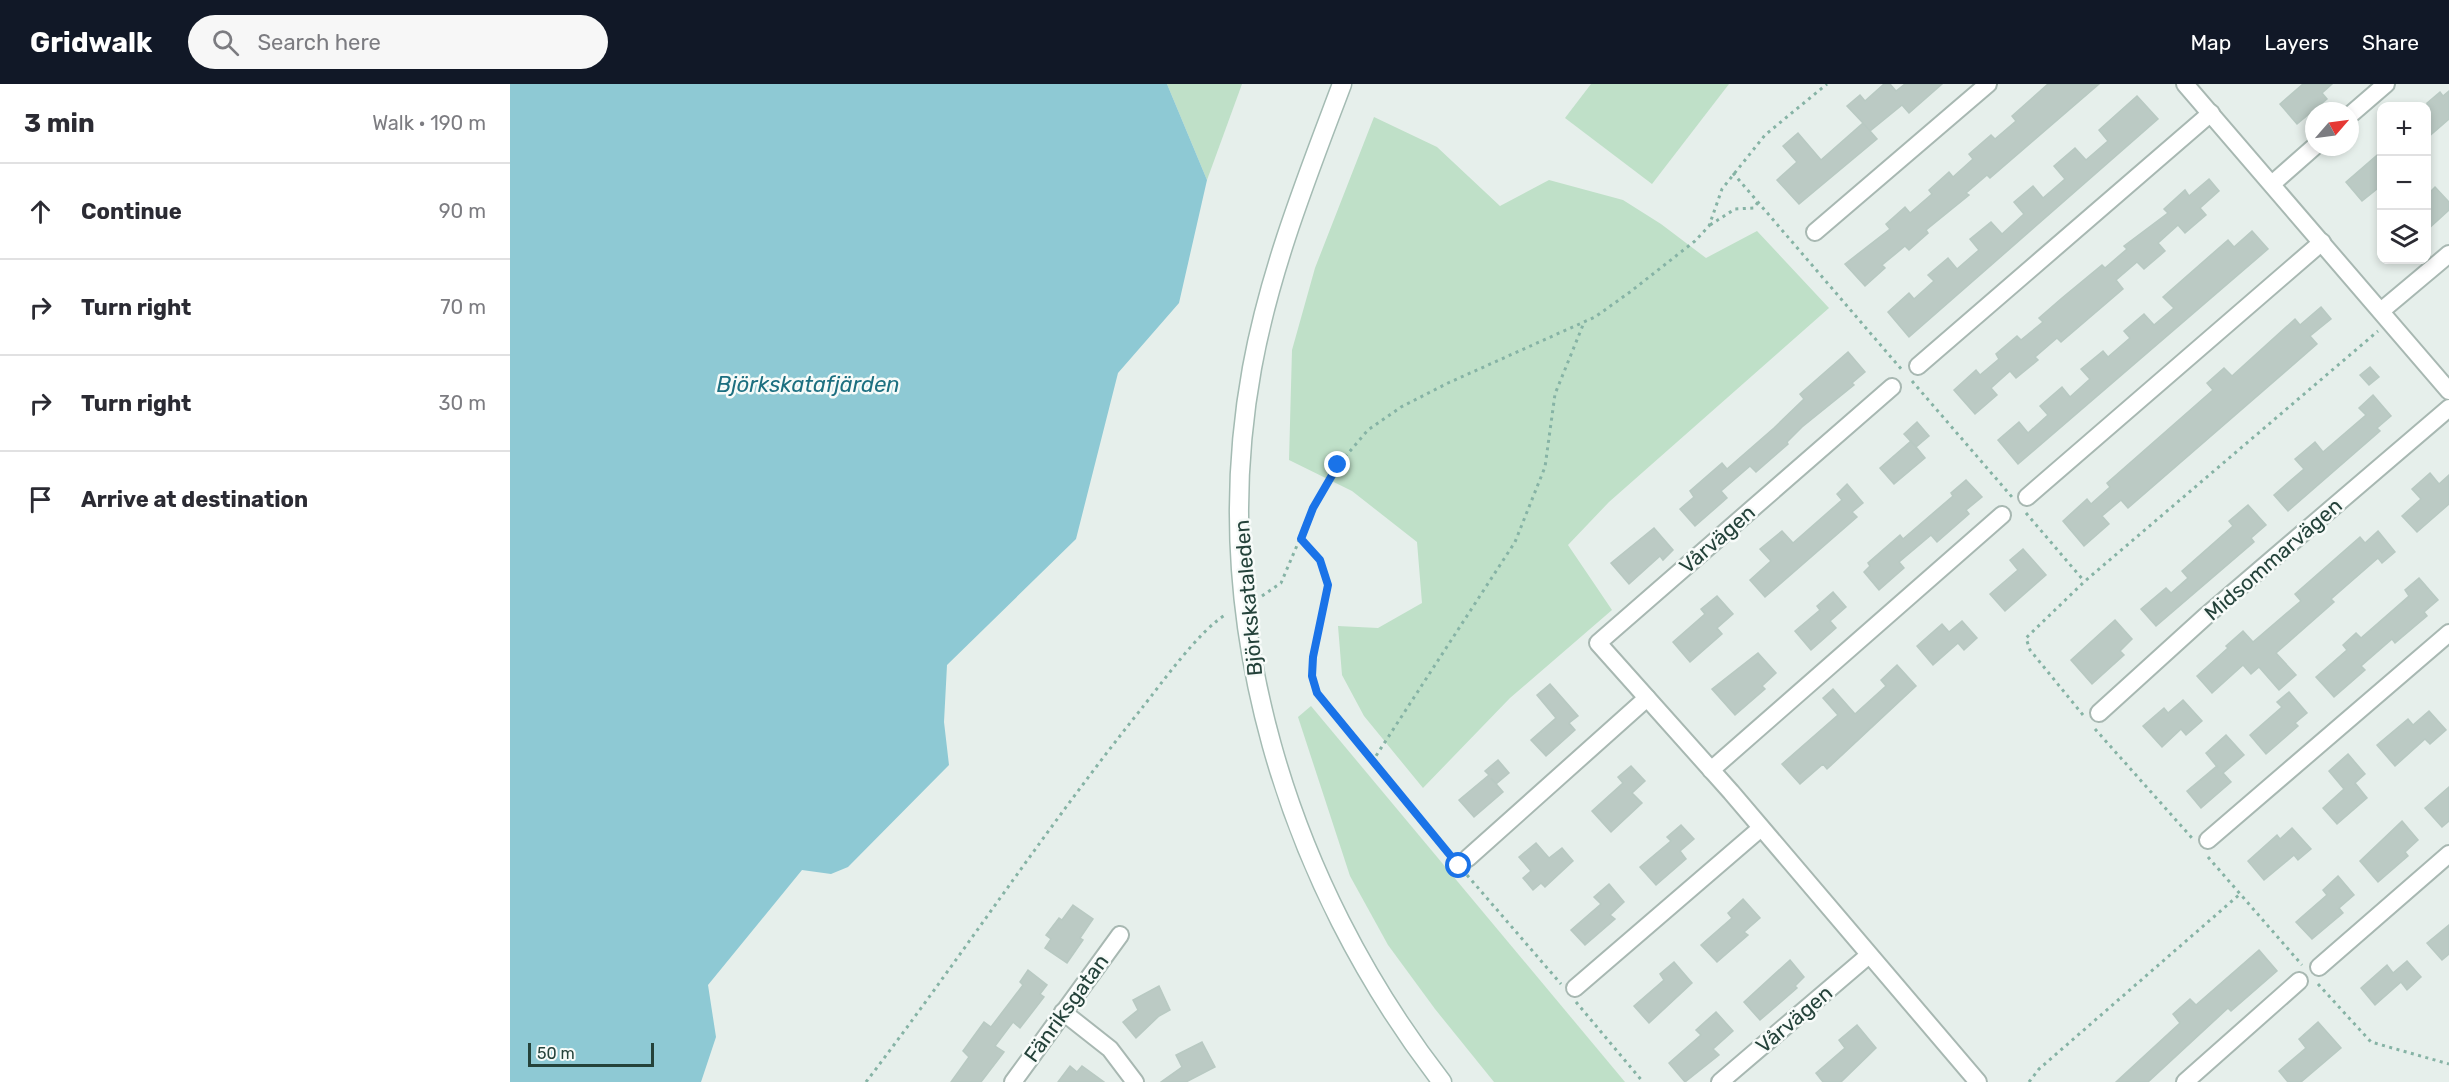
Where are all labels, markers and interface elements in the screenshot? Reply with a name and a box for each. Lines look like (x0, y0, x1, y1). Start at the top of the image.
search box (188, 15, 608, 69)
text: Gridwalk (30, 26, 152, 59)
icon: search (209, 26, 242, 59)
text: Search here (257, 29, 381, 56)
text: Map (2190, 30, 2231, 55)
text: Layers (2264, 30, 2329, 55)
text: Share (2362, 30, 2419, 55)
north arrow (2305, 102, 2359, 156)
map controls (2377, 102, 2431, 264)
button: + (2377, 102, 2431, 156)
text: 3 min (24, 108, 95, 139)
text: Walk · 190 m (372, 111, 486, 135)
button: − (2377, 156, 2431, 210)
icon: ahead (24, 195, 57, 228)
text: Continue (81, 198, 182, 225)
text: 90 m (439, 199, 486, 223)
button: layers (2377, 210, 2431, 264)
icon: right (24, 291, 57, 324)
text: Turn right (81, 294, 191, 321)
text: 70 m (440, 295, 486, 319)
water label: Björkskatafjärden (716, 371, 900, 398)
icon: right (24, 387, 57, 420)
text: Turn right (81, 390, 191, 417)
text: 30 m (439, 391, 486, 415)
route end (1324, 451, 1350, 477)
icon: arrive (24, 483, 57, 516)
text: Arrive at destination (81, 486, 308, 513)
street label: Midsommarvägen (2199, 493, 2347, 625)
street label: Vårvägen (1674, 499, 1760, 579)
street label: Björkskataleden (1229, 519, 1267, 677)
route start (1445, 852, 1471, 878)
street label: Fänriksgatan (1019, 949, 1113, 1067)
street label: Vårvägen (1751, 980, 1837, 1058)
scale bar (528, 1040, 654, 1068)
text: 50 m (537, 1044, 575, 1063)

